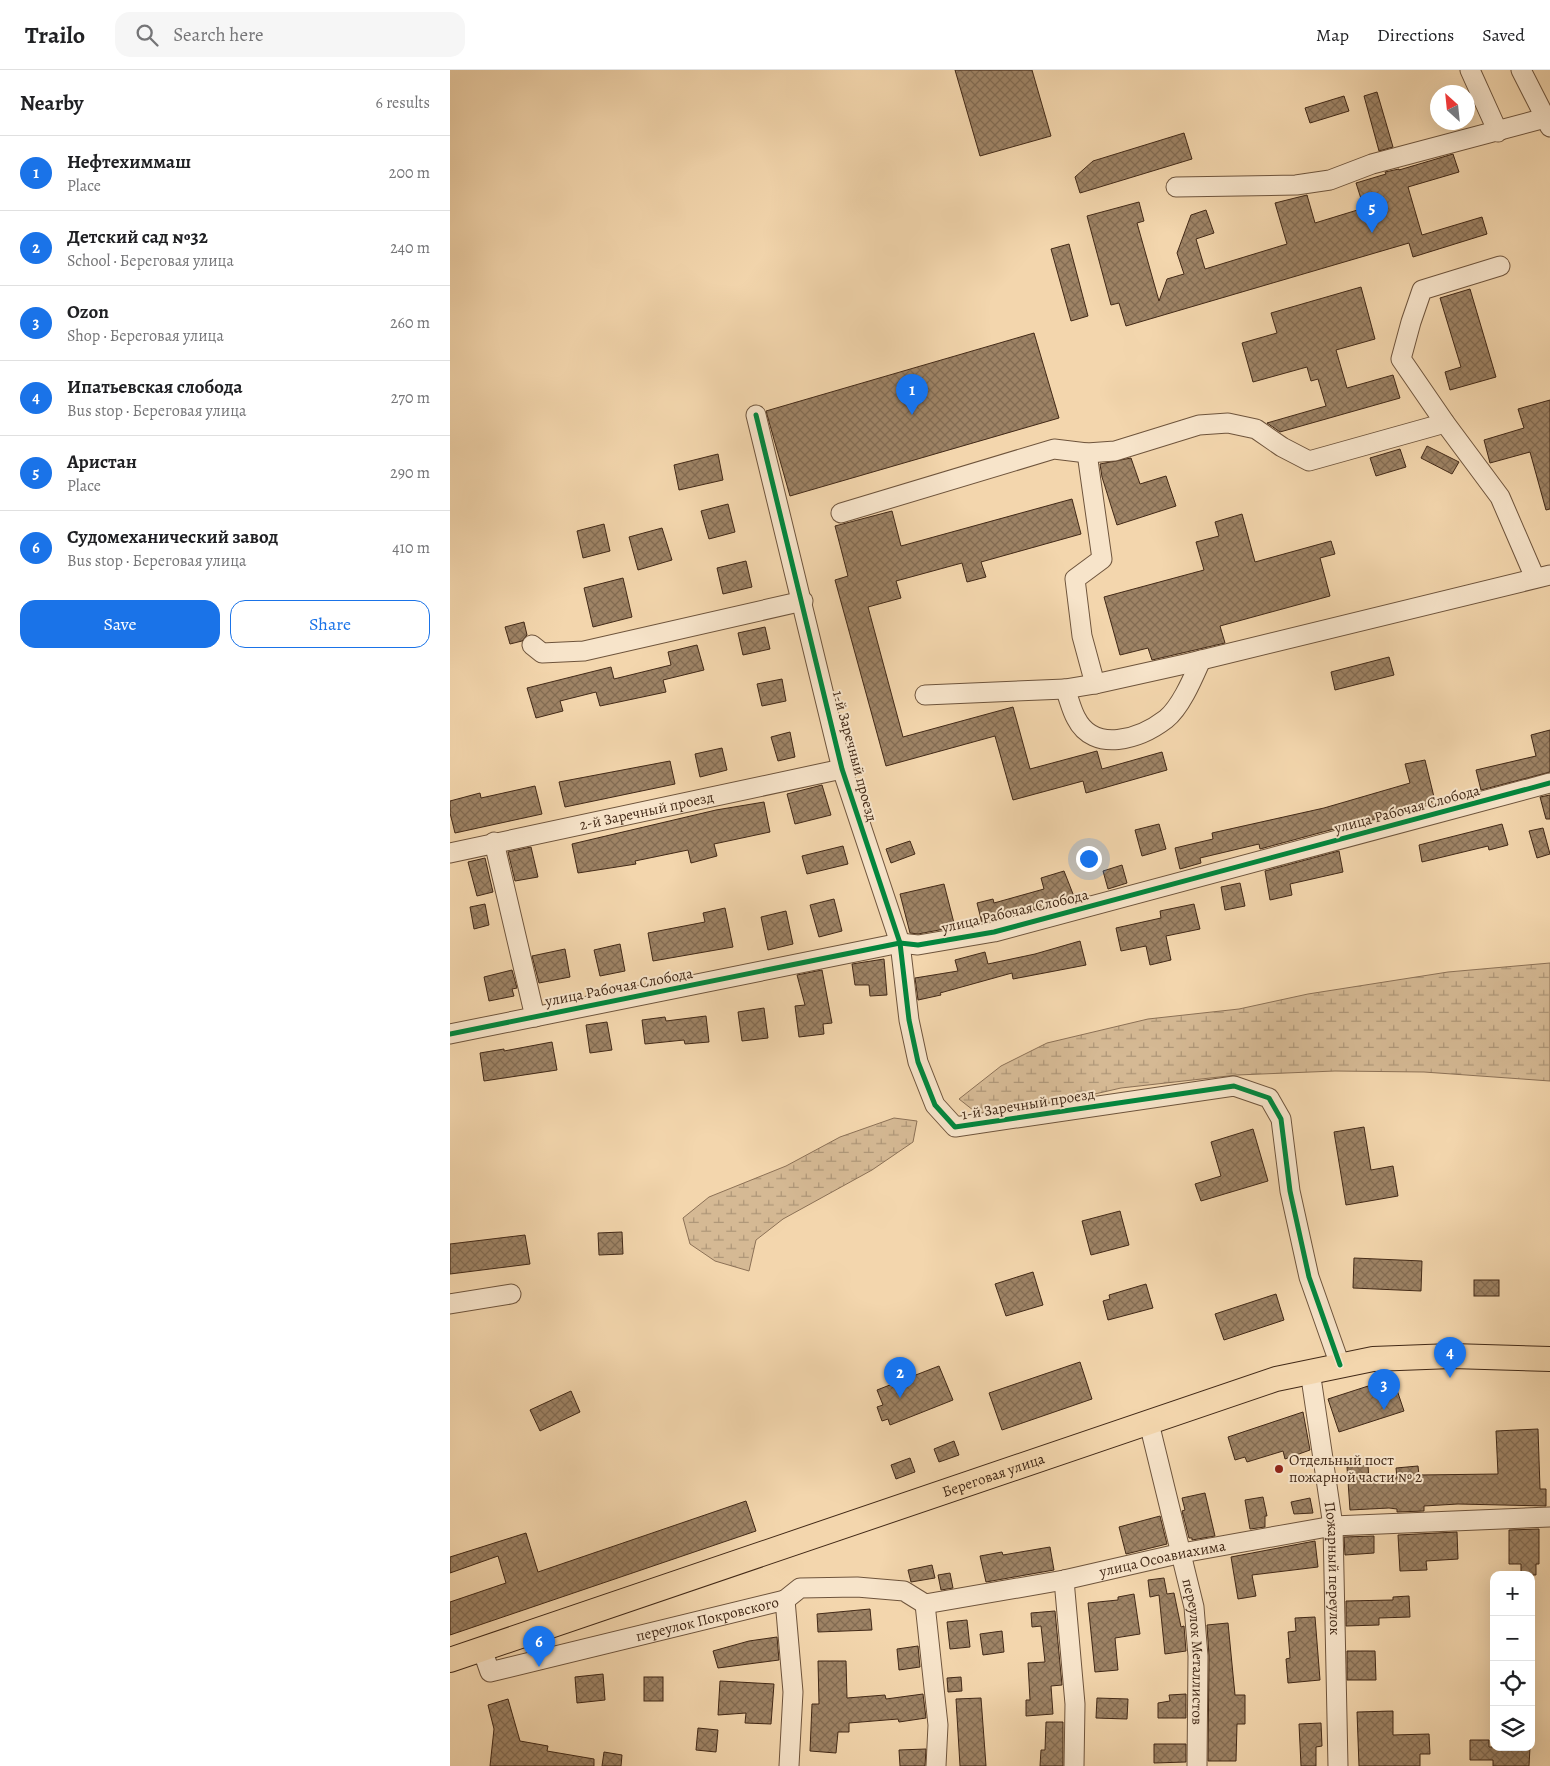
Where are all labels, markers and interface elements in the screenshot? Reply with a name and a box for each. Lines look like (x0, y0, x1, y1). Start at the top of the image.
search box (115, 12, 465, 57)
text: Trailo (25, 19, 85, 51)
icon: search (133, 21, 161, 49)
text: Search here (173, 22, 264, 48)
text: Map (1316, 23, 1349, 47)
text: Directions (1377, 23, 1454, 47)
text: Saved (1482, 23, 1525, 47)
north arrow (1430, 85, 1475, 130)
text: Nearby (20, 89, 83, 117)
text: 6 results (376, 92, 430, 114)
text: Нефтехиммаш (67, 149, 191, 175)
text: 1 (33, 162, 39, 184)
text: 200 m (389, 162, 430, 184)
text: Place (67, 175, 101, 197)
pin: 5 (1356, 192, 1388, 233)
text: Детский сад №32 (67, 224, 208, 250)
text: 2 (32, 237, 40, 259)
text: 240 m (390, 237, 430, 259)
text: School · Береговая улица (67, 250, 234, 272)
text: Ozon (67, 299, 109, 325)
text: 3 (33, 312, 39, 334)
text: 260 m (390, 312, 430, 334)
text: Shop · Береговая улица (67, 325, 224, 347)
text: Ипатьевская слобода (67, 374, 243, 400)
pin: 1 (896, 374, 928, 415)
text: 4 (32, 387, 40, 409)
text: 270 m (391, 387, 430, 409)
text: Bus stop · Береговая улица (67, 400, 246, 422)
text: Аристан (67, 449, 137, 475)
text: 5 (33, 462, 39, 484)
text: 290 m (390, 462, 430, 484)
text: Place (67, 475, 101, 497)
text: Судомеханический завод (67, 524, 278, 550)
text: 6 (32, 537, 40, 559)
text: 410 m (392, 537, 430, 559)
text: Bus stop · Береговая улица (67, 550, 246, 572)
button: Save (20, 600, 220, 648)
button: Share (230, 600, 430, 648)
street label: 1-й Заречный проезд (828, 688, 882, 824)
street label: улица Рабочая Слобода (1331, 780, 1482, 838)
street label: 2-й Заречный проезд (578, 787, 715, 835)
your location (1076, 846, 1102, 872)
street label: улица Рабочая Слобода (939, 884, 1090, 938)
street label: улица Рабочая Слобода (542, 963, 695, 1011)
street label: 1-й Заречный проезд (960, 1084, 1096, 1124)
pin: 4 (1434, 1337, 1466, 1378)
pin: 2 (884, 1357, 916, 1398)
pin: 3 (1368, 1369, 1400, 1410)
street label: Береговая улица (940, 1448, 1047, 1502)
place label: Отдельный пост пожарной части № 2 (1289, 1450, 1422, 1487)
marker: Отдельный пост пожарной части № 2 (1273, 1463, 1285, 1475)
street label: Пожарный переулок (1320, 1500, 1345, 1636)
street label: улица Осоавиахима (1096, 1535, 1227, 1582)
map controls (1490, 1571, 1535, 1751)
button: + (1490, 1571, 1535, 1616)
street label: переулок Металлистов (1177, 1576, 1208, 1725)
street label: переулок Покровского (634, 1592, 781, 1646)
button: − (1490, 1616, 1535, 1661)
pin: 6 (523, 1626, 555, 1667)
button: locate (1490, 1661, 1535, 1706)
button: layers (1490, 1706, 1535, 1751)

